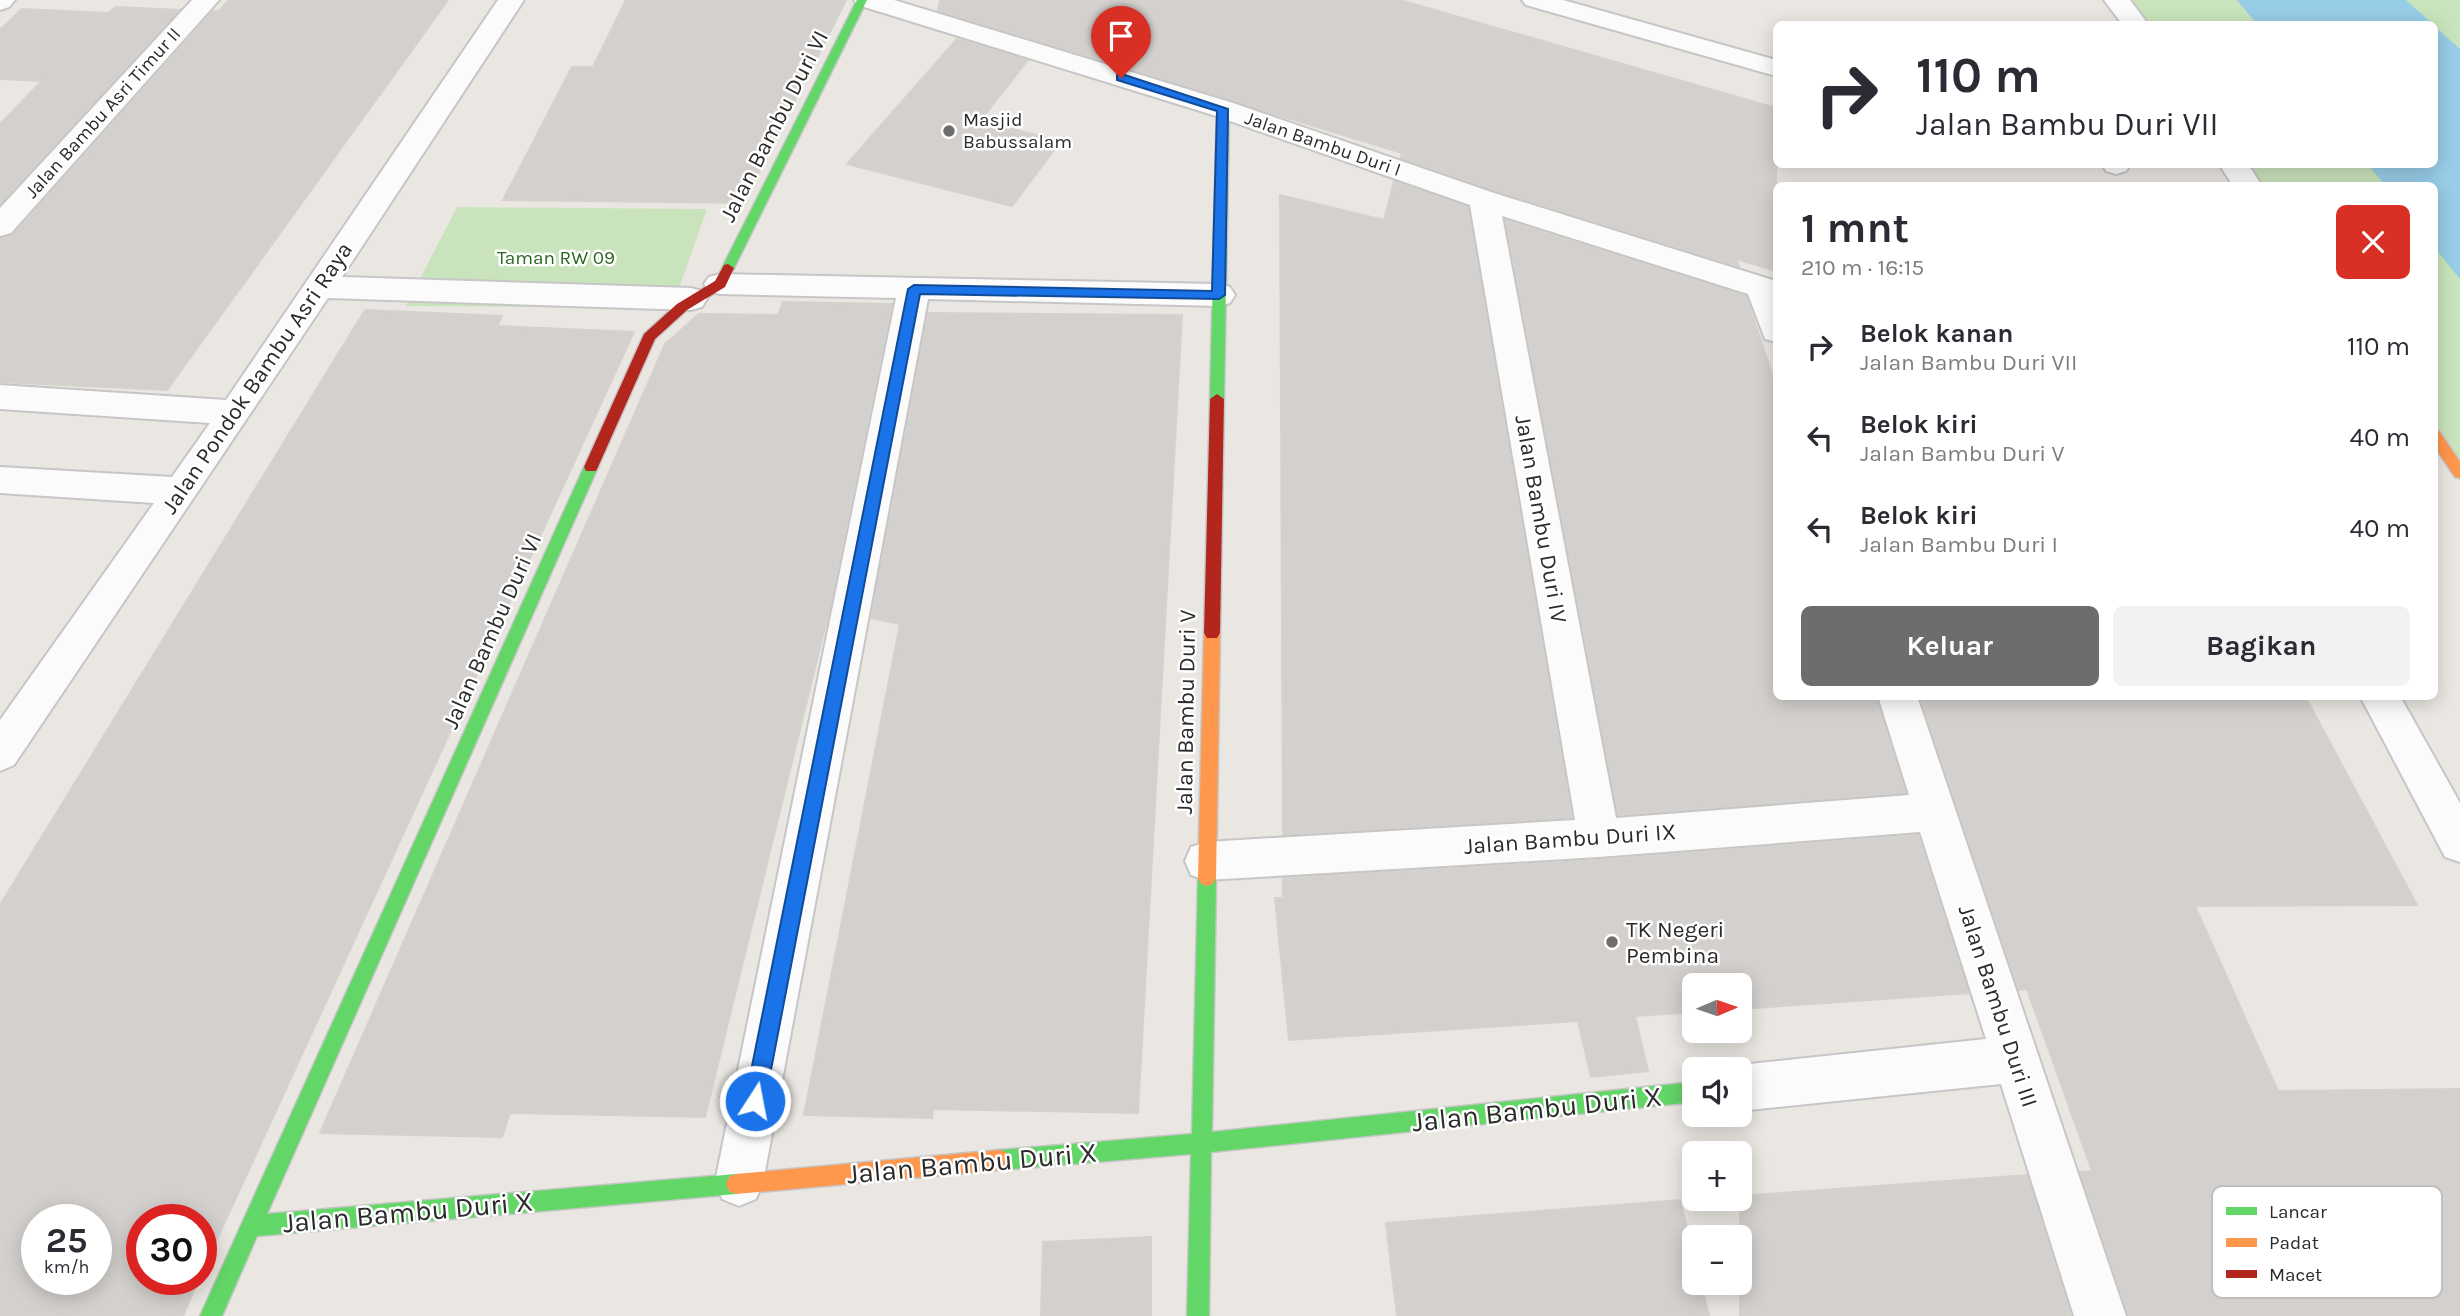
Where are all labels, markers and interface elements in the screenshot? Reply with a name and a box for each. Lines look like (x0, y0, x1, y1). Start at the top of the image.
pin (1091, 6, 1151, 78)
icon: arrive (1102, 17, 1140, 55)
street label: Jalan Bambu Asri Timur II (21, 23, 185, 203)
street label: Jalan Bambu Duri VI (714, 26, 834, 226)
text: 110 m (1916, 47, 2041, 104)
icon: right (1801, 49, 1892, 140)
text: Jalan Bambu Duri VII (1916, 106, 2219, 143)
street label: Jalan Bambu Duri I (1242, 107, 1404, 181)
place label: Masjid Babussalam (963, 109, 1072, 153)
marker: Masjid Babussalam (941, 123, 957, 139)
text: 1 mnt (1801, 203, 1909, 253)
button: close (2336, 205, 2410, 279)
street label: Jalan Pondok Bambu Asri Raya (156, 237, 358, 519)
park label: Taman RW 09 (497, 247, 615, 269)
text: 210 m · 16:15 (1801, 254, 1924, 281)
text: Belok kanan (1860, 318, 2013, 349)
icon: right (1801, 328, 1839, 366)
text: 110 m (2347, 331, 2410, 362)
text: Jalan Bambu Duri VII (1860, 349, 2077, 376)
text: Belok kiri (1860, 409, 1978, 440)
street label: Jalan Bambu Duri IV (1509, 413, 1573, 625)
icon: left (1801, 419, 1839, 457)
text: 40 m (2350, 422, 2410, 453)
text: Jalan Bambu Duri V (1860, 440, 2065, 467)
text: Belok kiri (1860, 500, 1978, 531)
icon: left (1801, 510, 1839, 548)
text: 40 m (2350, 513, 2410, 544)
street label: Jalan Bambu Duri VI (437, 529, 547, 733)
text: Jalan Bambu Duri I (1860, 531, 2058, 558)
button: Keluar (1801, 606, 2099, 686)
button: Bagikan (2113, 606, 2410, 686)
street label: Jalan Bambu Duri V (1171, 609, 1201, 815)
street label: Jalan Bambu Duri IX (1463, 818, 1677, 860)
street label: Jalan Bambu Duri III (1953, 902, 2043, 1110)
place label: TK Negeri Pembina (1626, 916, 1724, 969)
marker: TK Negeri Pembina (1604, 934, 1620, 950)
north arrow (1682, 973, 1752, 1043)
map controls (1682, 973, 1752, 1295)
button: sound (1682, 1057, 1752, 1127)
position arrow (718, 1064, 792, 1138)
street label: Jalan Bambu Duri X (1410, 1079, 1664, 1139)
street label: Jalan Bambu Duri X (845, 1136, 1099, 1190)
button: + (1682, 1141, 1752, 1211)
street label: Jalan Bambu Duri X (281, 1185, 535, 1239)
legend (2212, 1186, 2442, 1298)
text: Lancar (2269, 1201, 2327, 1223)
speed limit sign: 30 (126, 1204, 217, 1295)
text: 25 (46, 1220, 87, 1261)
button: − (1682, 1225, 1752, 1295)
text: Padat (2269, 1232, 2319, 1254)
text: km/h (44, 1256, 89, 1278)
text: Macet (2269, 1264, 2322, 1286)

